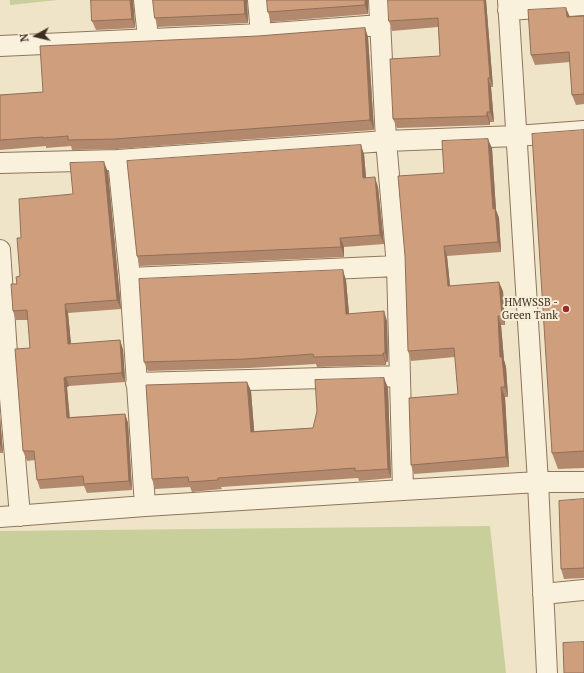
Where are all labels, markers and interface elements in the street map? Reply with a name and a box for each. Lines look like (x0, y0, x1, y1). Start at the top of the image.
north arrow (16, 16, 56, 56)
text: N (17, 33, 32, 43)
place label: HMWSSB - Green Tank (502, 296, 558, 322)
marker: HMWSSB - Green Tank (561, 304, 571, 314)

